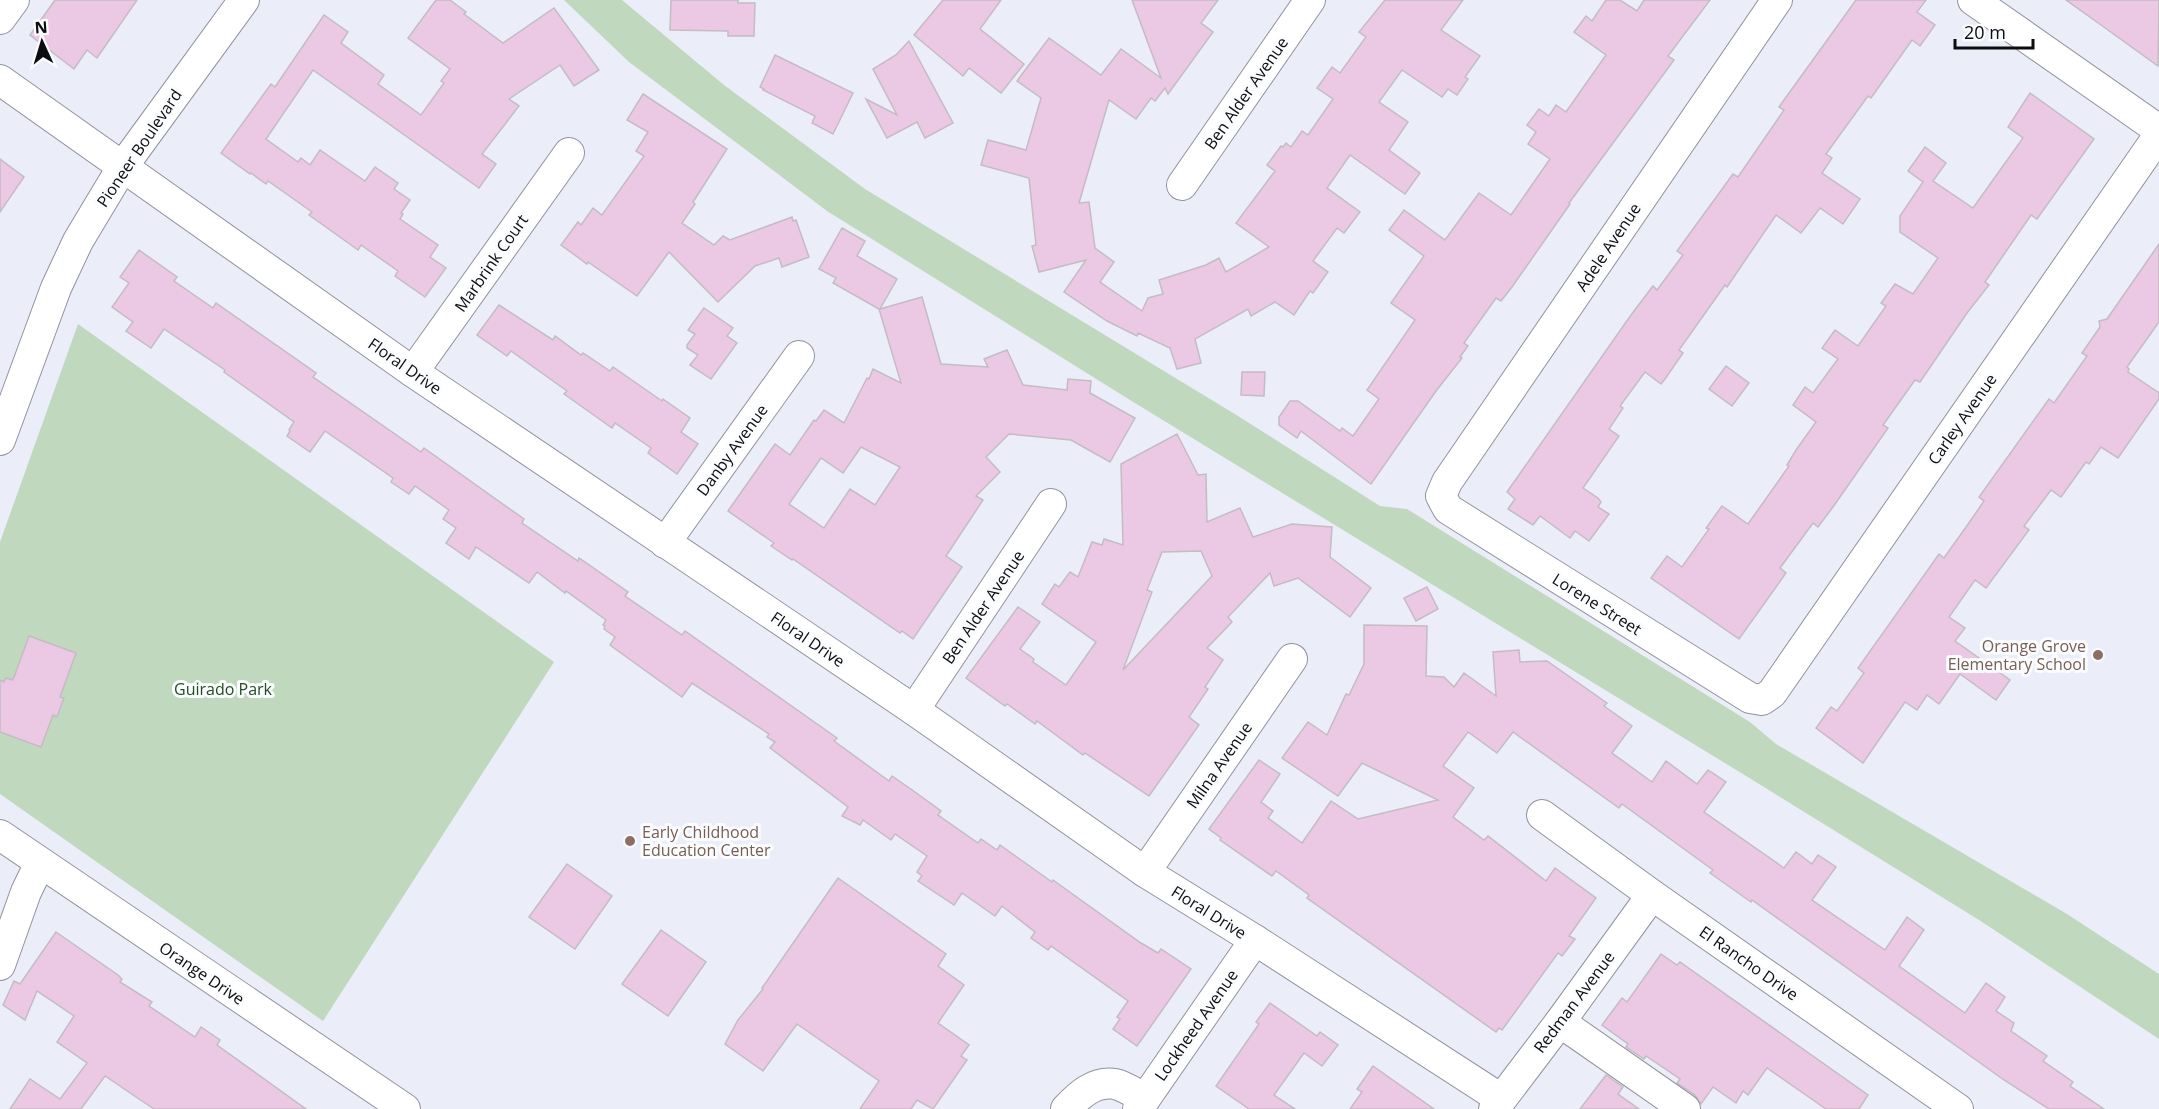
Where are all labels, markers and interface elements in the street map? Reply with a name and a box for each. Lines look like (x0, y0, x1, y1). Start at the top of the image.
north arrow (12, 12, 72, 72)
scale bar (1955, 12, 2033, 50)
text: N (34, 16, 48, 38)
text: 20 m (1964, 20, 2006, 44)
street label: Ben Alder Avenue (1199, 32, 1293, 154)
street label: Pioneer Boulevard (91, 85, 187, 211)
street label: Adele Avenue (1570, 199, 1646, 295)
street label: Marbrink Court (449, 210, 533, 316)
street label: Floral Drive (364, 333, 446, 399)
street label: Carley Avenue (1922, 369, 2002, 469)
street label: Danby Avenue (691, 400, 773, 500)
street label: Ben Alder Avenue (937, 546, 1029, 668)
street label: Lorene Street (1548, 568, 1646, 640)
street label: Floral Drive (767, 606, 849, 672)
place label: Orange Grove Elementary School (1948, 635, 2086, 675)
marker: Orange Grove Elementary School (2091, 648, 2105, 662)
park label: Guirado Park (174, 678, 273, 700)
street label: Milna Avenue (1181, 717, 1257, 813)
place label: Early Childhood Education Center (642, 821, 771, 861)
marker: Early Childhood Education Center (623, 834, 637, 848)
street label: Floral Drive (1167, 880, 1251, 944)
street label: El Rancho Drive (1695, 921, 1803, 1005)
street label: Orange Drive (155, 936, 249, 1010)
street label: Redman Avenue (1528, 947, 1620, 1057)
street label: Lockheed Avenue (1149, 965, 1243, 1085)

